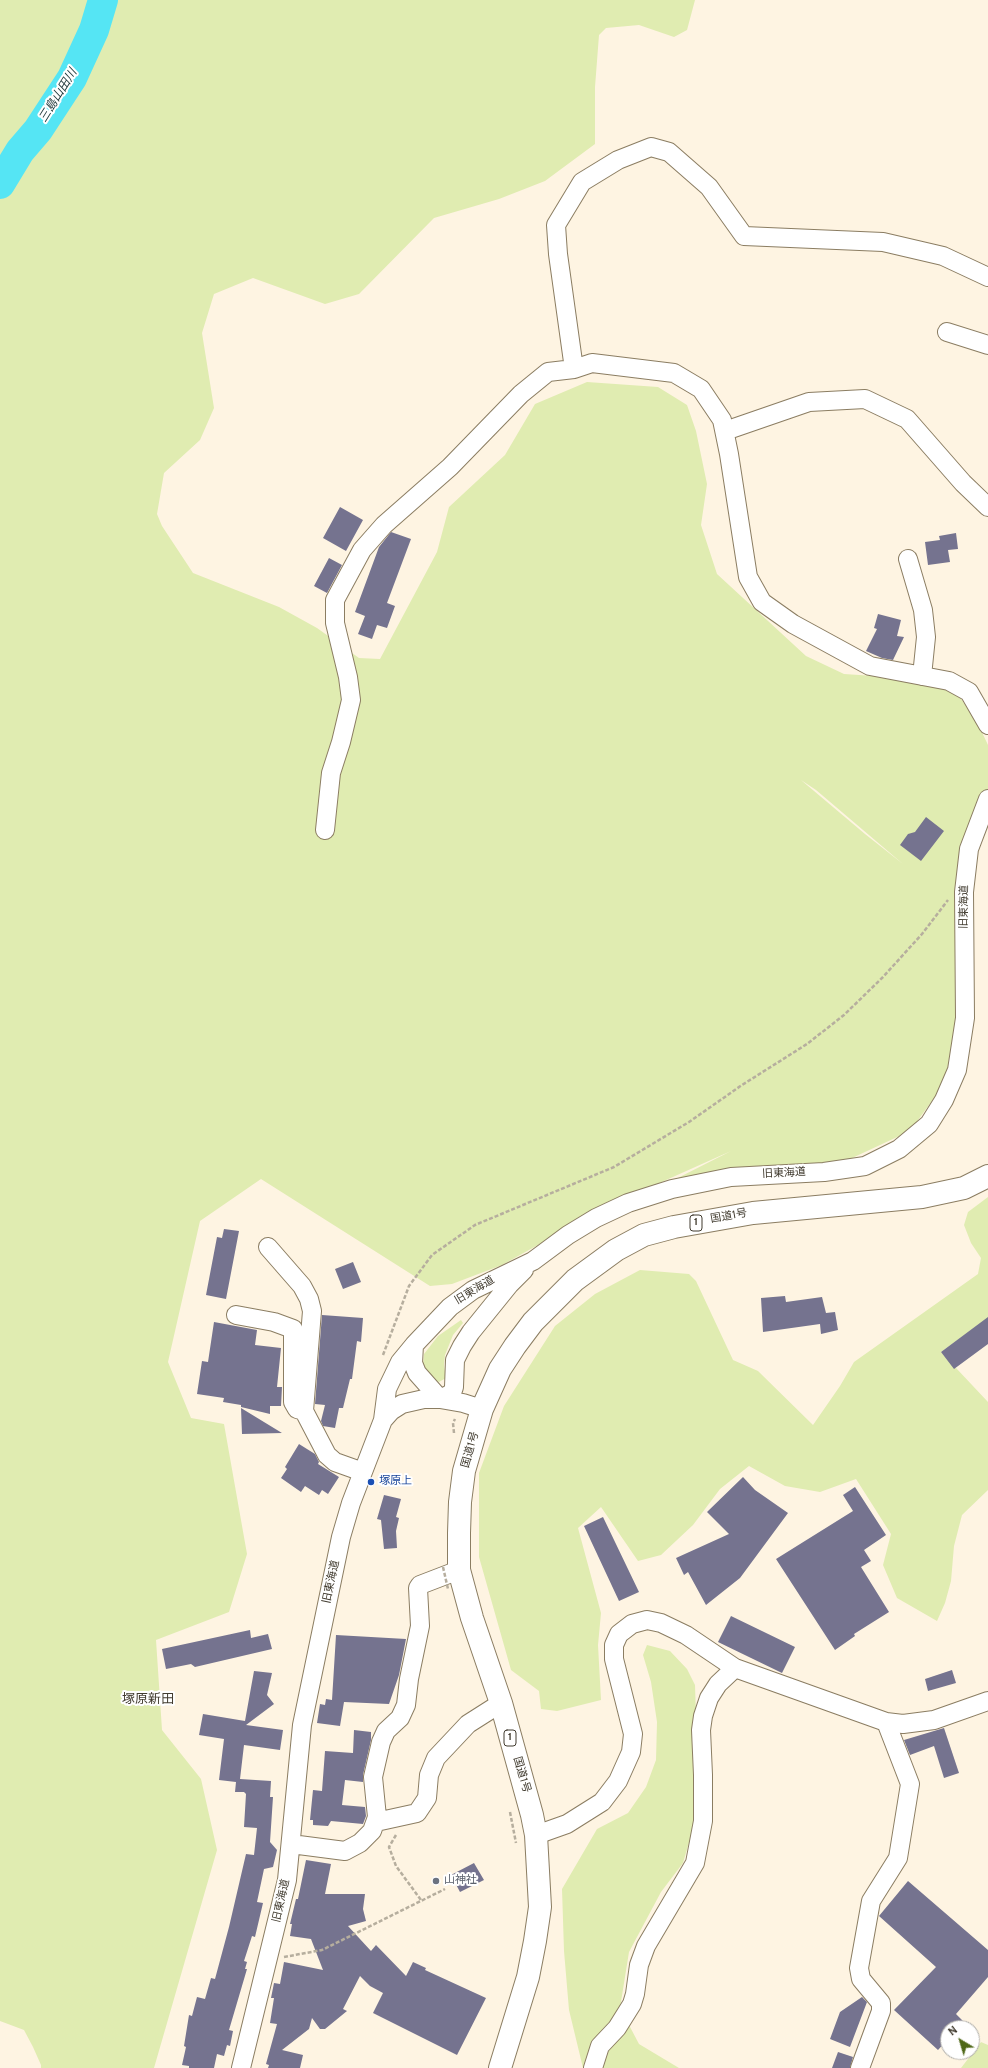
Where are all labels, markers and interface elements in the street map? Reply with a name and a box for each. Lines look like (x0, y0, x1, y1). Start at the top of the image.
water label: 三島山田川 (37, 67, 81, 125)
street label: 旧東海道 (958, 885, 972, 929)
street label: 旧東海道 (762, 1166, 806, 1182)
street label: 国道1号 (710, 1207, 748, 1227)
road number: 1 (690, 1215, 702, 1231)
street label: 旧東海道 (453, 1274, 497, 1308)
street label: 国道1号 (460, 1430, 482, 1470)
place label: 塚原上 (379, 1475, 412, 1489)
marker: 塚原上 (366, 1477, 376, 1487)
street label: 旧東海道 (321, 1559, 343, 1605)
district label: 塚原新田 (122, 1692, 174, 1708)
road number: 1 (504, 1730, 516, 1746)
street label: 国道1号 (510, 1755, 532, 1795)
place label: 山神社 (444, 1874, 477, 1888)
marker: 山神社 (431, 1876, 441, 1886)
street label: 旧東海道 (271, 1878, 293, 1924)
north arrow (940, 2020, 980, 2060)
text: N (946, 2023, 961, 2039)

